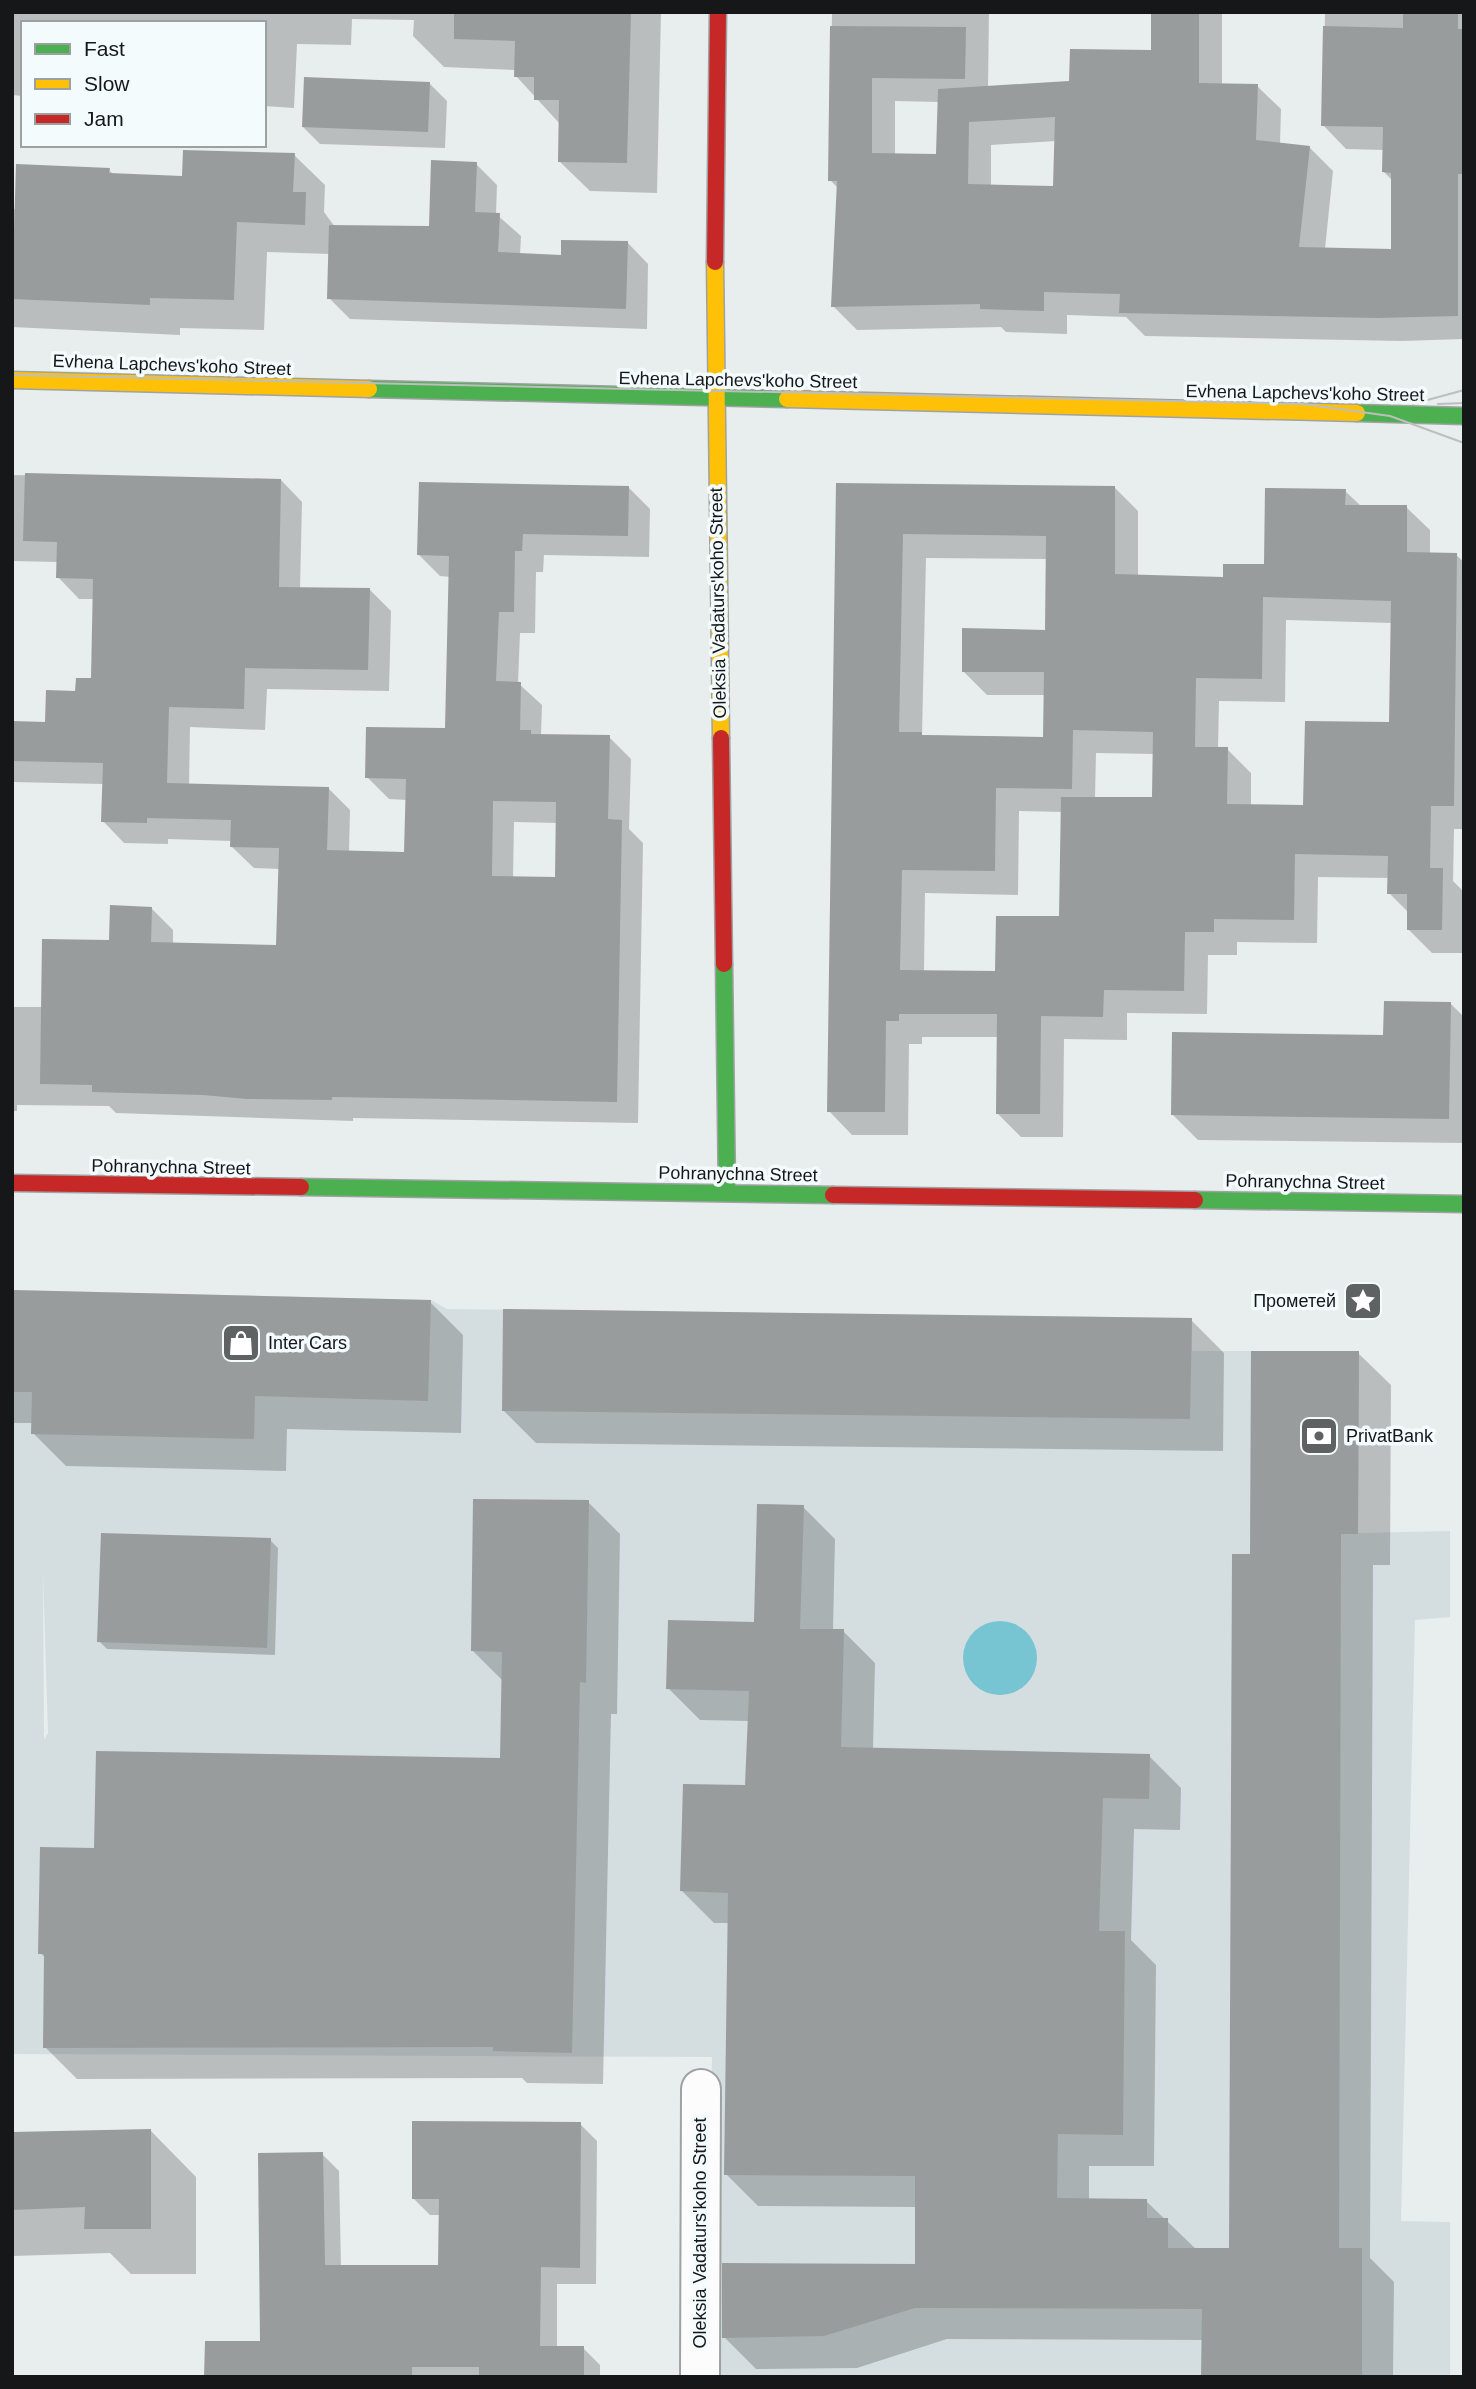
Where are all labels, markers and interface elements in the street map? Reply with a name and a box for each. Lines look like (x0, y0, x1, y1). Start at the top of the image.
legend (21, 21, 266, 147)
text: Fast (84, 37, 125, 60)
text: Slow (84, 72, 130, 95)
text: Jam (84, 107, 124, 130)
street label: Evhena Lapchevs'koho Street (52, 351, 292, 379)
street label: Evhena Lapchevs'koho Street (619, 368, 857, 392)
street label: Evhena Lapchevs'koho Street (1186, 381, 1424, 405)
street label: Oleksia Vadaturs'koho Street (706, 487, 730, 719)
street label: Pohranychna Street (91, 1156, 251, 1178)
street label: Pohranychna Street (658, 1163, 818, 1185)
street label: Pohranychna Street (1225, 1171, 1385, 1193)
place icon: Прометей (1342, 1280, 1384, 1322)
place label: Прометей (1253, 1291, 1336, 1311)
shop icon: Inter Cars (220, 1322, 262, 1364)
place label: Inter Cars (268, 1333, 347, 1353)
bank icon: PrivatBank (1298, 1415, 1340, 1457)
place label: PrivatBank (1346, 1426, 1434, 1446)
street label: Oleksia Vadaturs'koho Street (690, 2117, 710, 2349)

